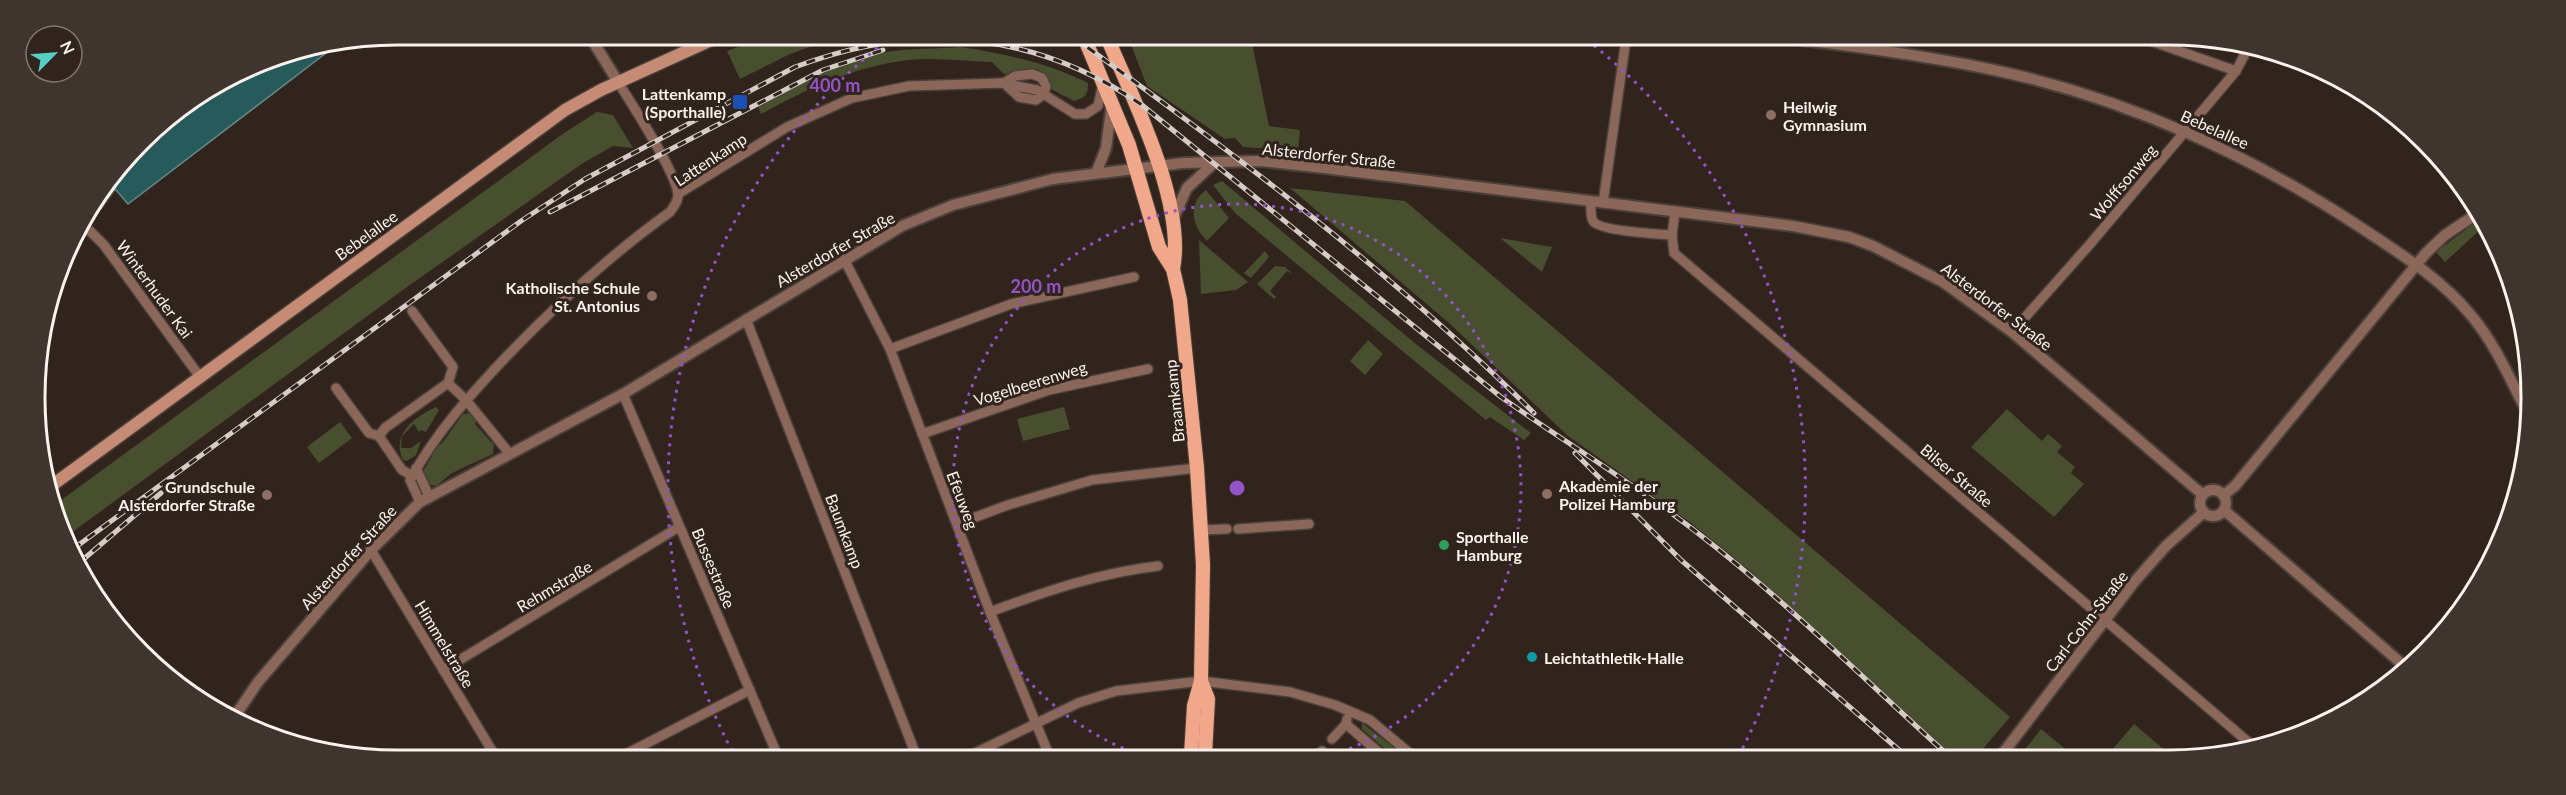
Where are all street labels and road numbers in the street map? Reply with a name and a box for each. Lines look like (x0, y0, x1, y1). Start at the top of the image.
street label: Bebelallee (2178, 106, 2252, 152)
street label: Lattenkamp (670, 129, 750, 189)
street label: Alsterdorfer Straße (1261, 139, 1397, 171)
street label: Wolffsonweg (2086, 140, 2160, 224)
street label: Bebelallee (331, 206, 401, 264)
street label: Alsterdorfer Straße (772, 207, 898, 291)
street label: Winterhuder Kai (113, 236, 197, 342)
street label: Alsterdorfer Straße (1938, 258, 2056, 354)
street label: Vogelbeerenweg (971, 357, 1089, 409)
street label: Braamkamp (1160, 359, 1188, 443)
street label: Bilser Straße (1917, 439, 1997, 511)
street label: Efeuweg (943, 468, 983, 532)
street label: Baumkamp (822, 491, 868, 571)
street label: Alsterdorfer Straße (296, 501, 400, 613)
street label: Bussestraße (689, 525, 739, 611)
street label: Rehmstraße (513, 556, 595, 616)
street label: Carl-Cohn-Straße (2041, 567, 2131, 675)
street label: Himmelstraße (411, 597, 479, 691)

